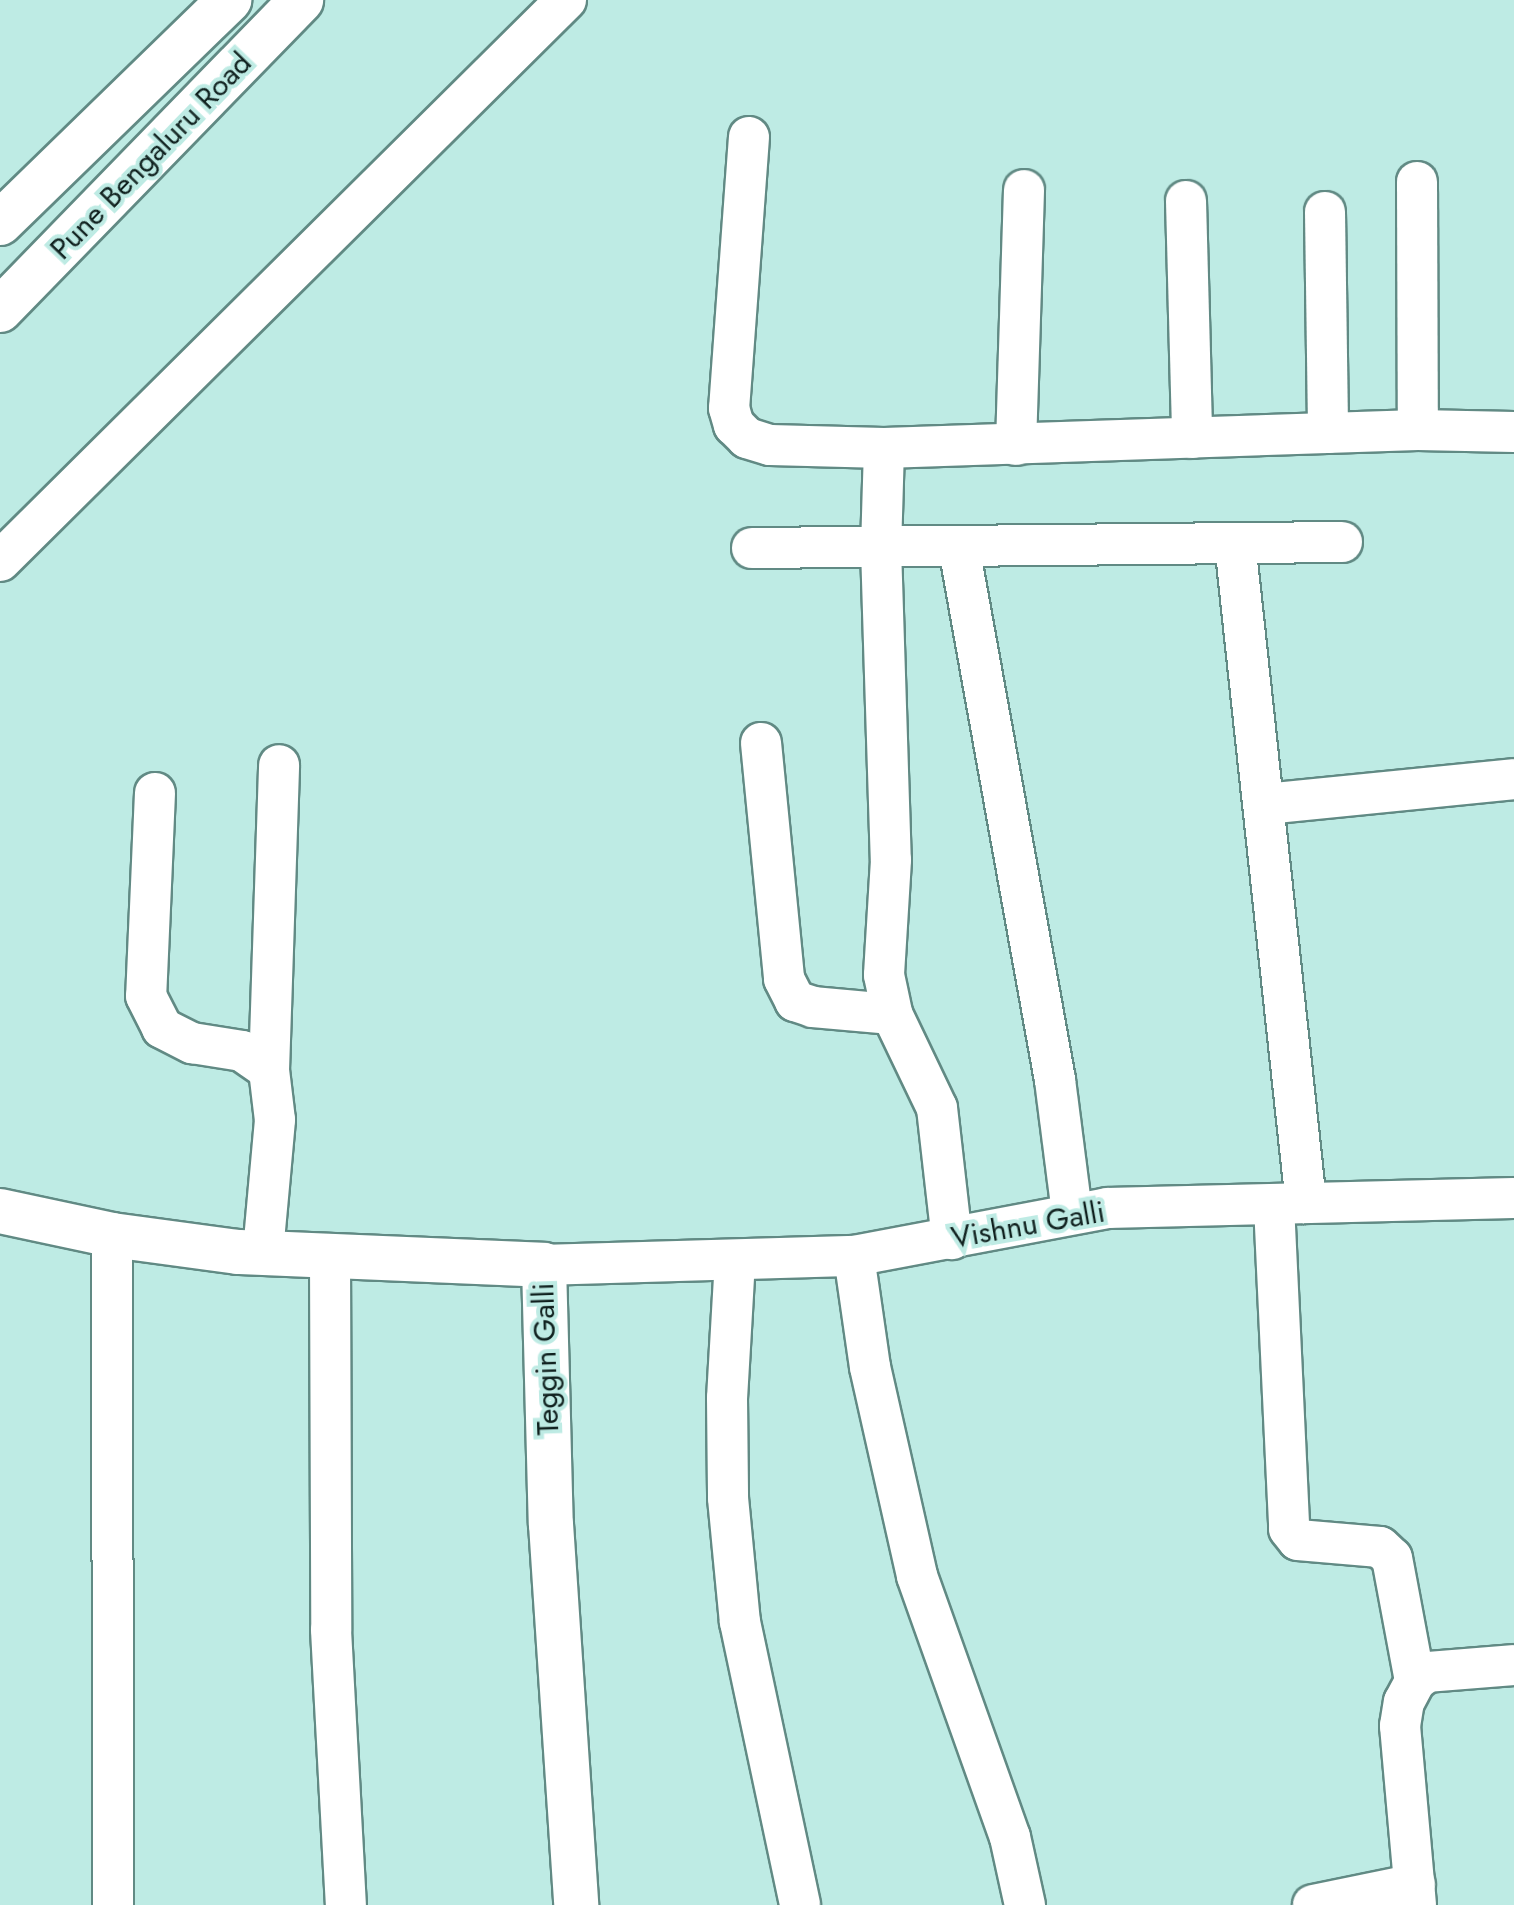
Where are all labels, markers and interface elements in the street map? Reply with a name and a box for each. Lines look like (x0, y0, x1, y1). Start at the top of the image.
street label: Pune Bengaluru Road (43, 45, 259, 267)
street label: Vishnu Galli (948, 1194, 1108, 1256)
street label: Teggin Galli (525, 1282, 567, 1436)

